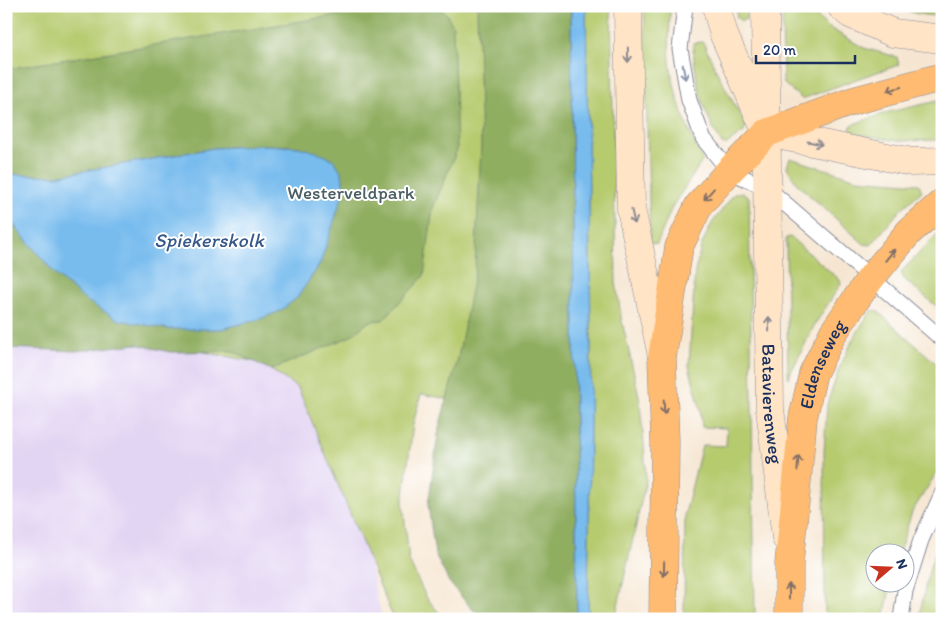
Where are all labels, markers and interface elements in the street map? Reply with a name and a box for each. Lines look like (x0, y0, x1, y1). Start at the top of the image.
scale bar (756, 32, 854, 64)
text: 20 m (763, 41, 797, 59)
one-way arrow (624, 47, 633, 63)
one-way arrow (680, 63, 690, 79)
one-way arrow (887, 85, 903, 94)
one-way arrow (807, 138, 823, 148)
park label: Westerveldpark (287, 181, 415, 204)
one-way arrow (704, 187, 715, 200)
one-way arrow (628, 209, 638, 225)
water label: Spiekerskolk (154, 228, 265, 252)
one-way arrow (884, 249, 895, 262)
street label: Eldenseweg (794, 315, 851, 411)
one-way arrow (764, 316, 774, 332)
street label: Batavierenweg (757, 344, 788, 466)
one-way arrow (659, 398, 668, 414)
one-way arrow (794, 455, 803, 471)
north arrow (866, 542, 916, 592)
text: N (892, 557, 911, 571)
one-way arrow (659, 560, 669, 577)
one-way arrow (784, 584, 794, 600)

